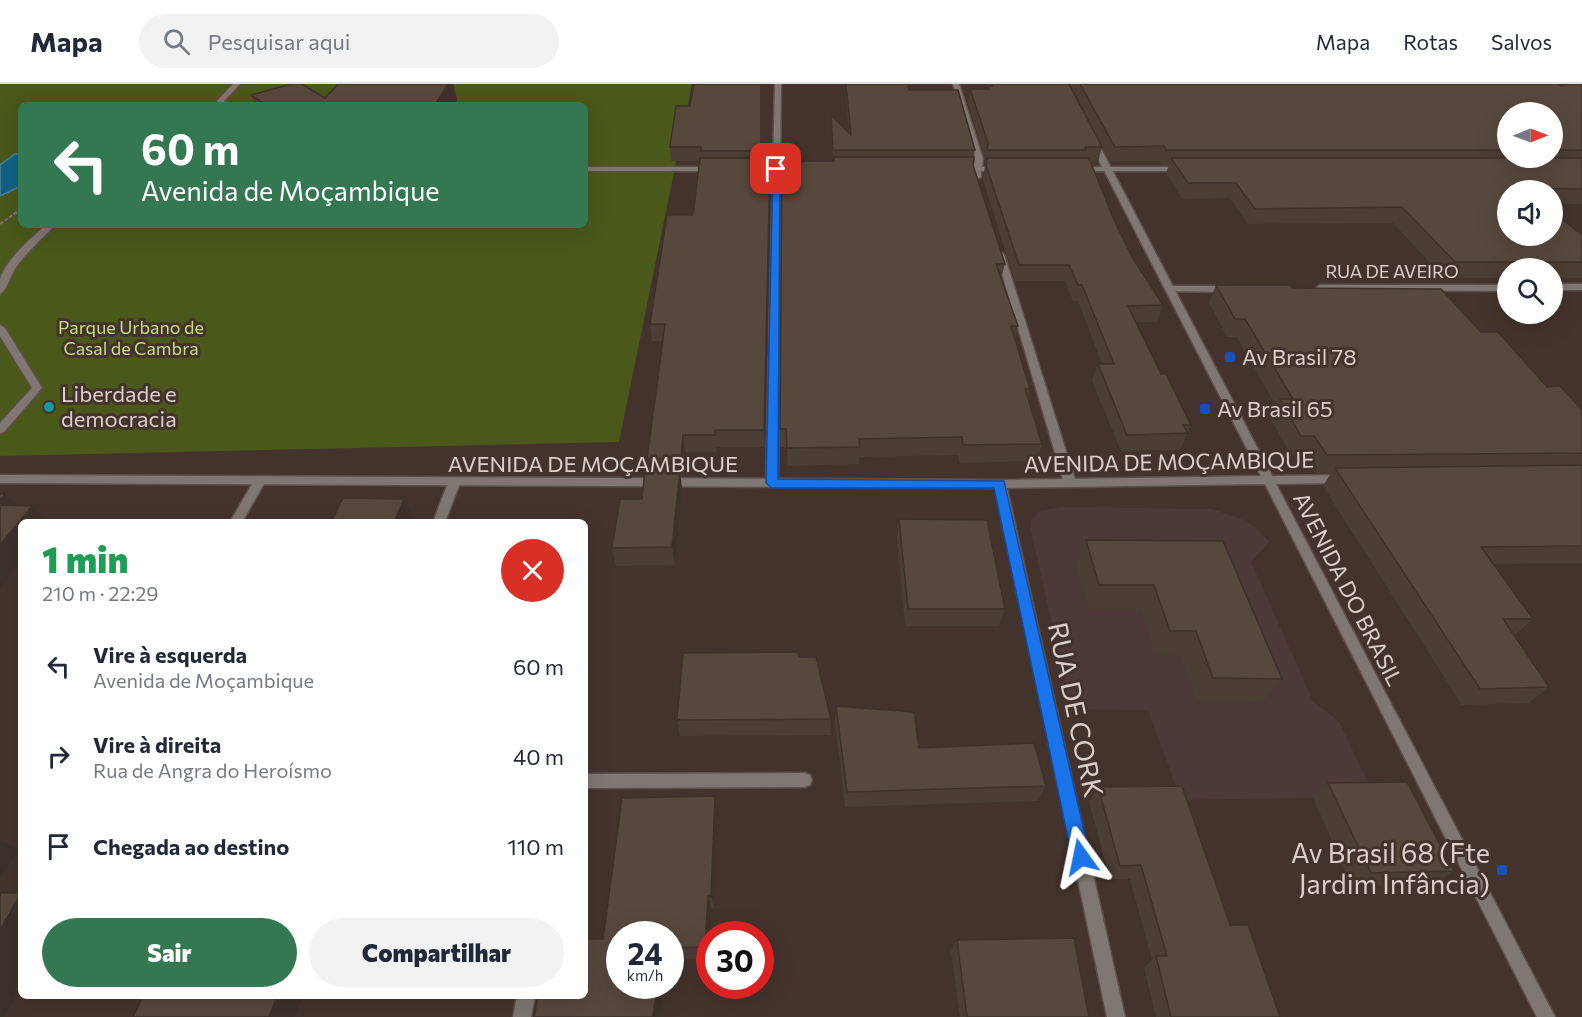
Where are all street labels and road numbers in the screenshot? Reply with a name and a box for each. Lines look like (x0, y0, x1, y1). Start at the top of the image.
street label: RUA DE AVEIRO (1325, 260, 1459, 282)
street label: AVENIDA DE MOÇAMBIQUE (1024, 445, 1314, 478)
street label: AVENIDA DE MOÇAMBIQUE (448, 450, 738, 477)
street label: AVENIDA DO BRASIL (1288, 487, 1409, 690)
street label: RUA DE CORK (1042, 619, 1111, 800)

